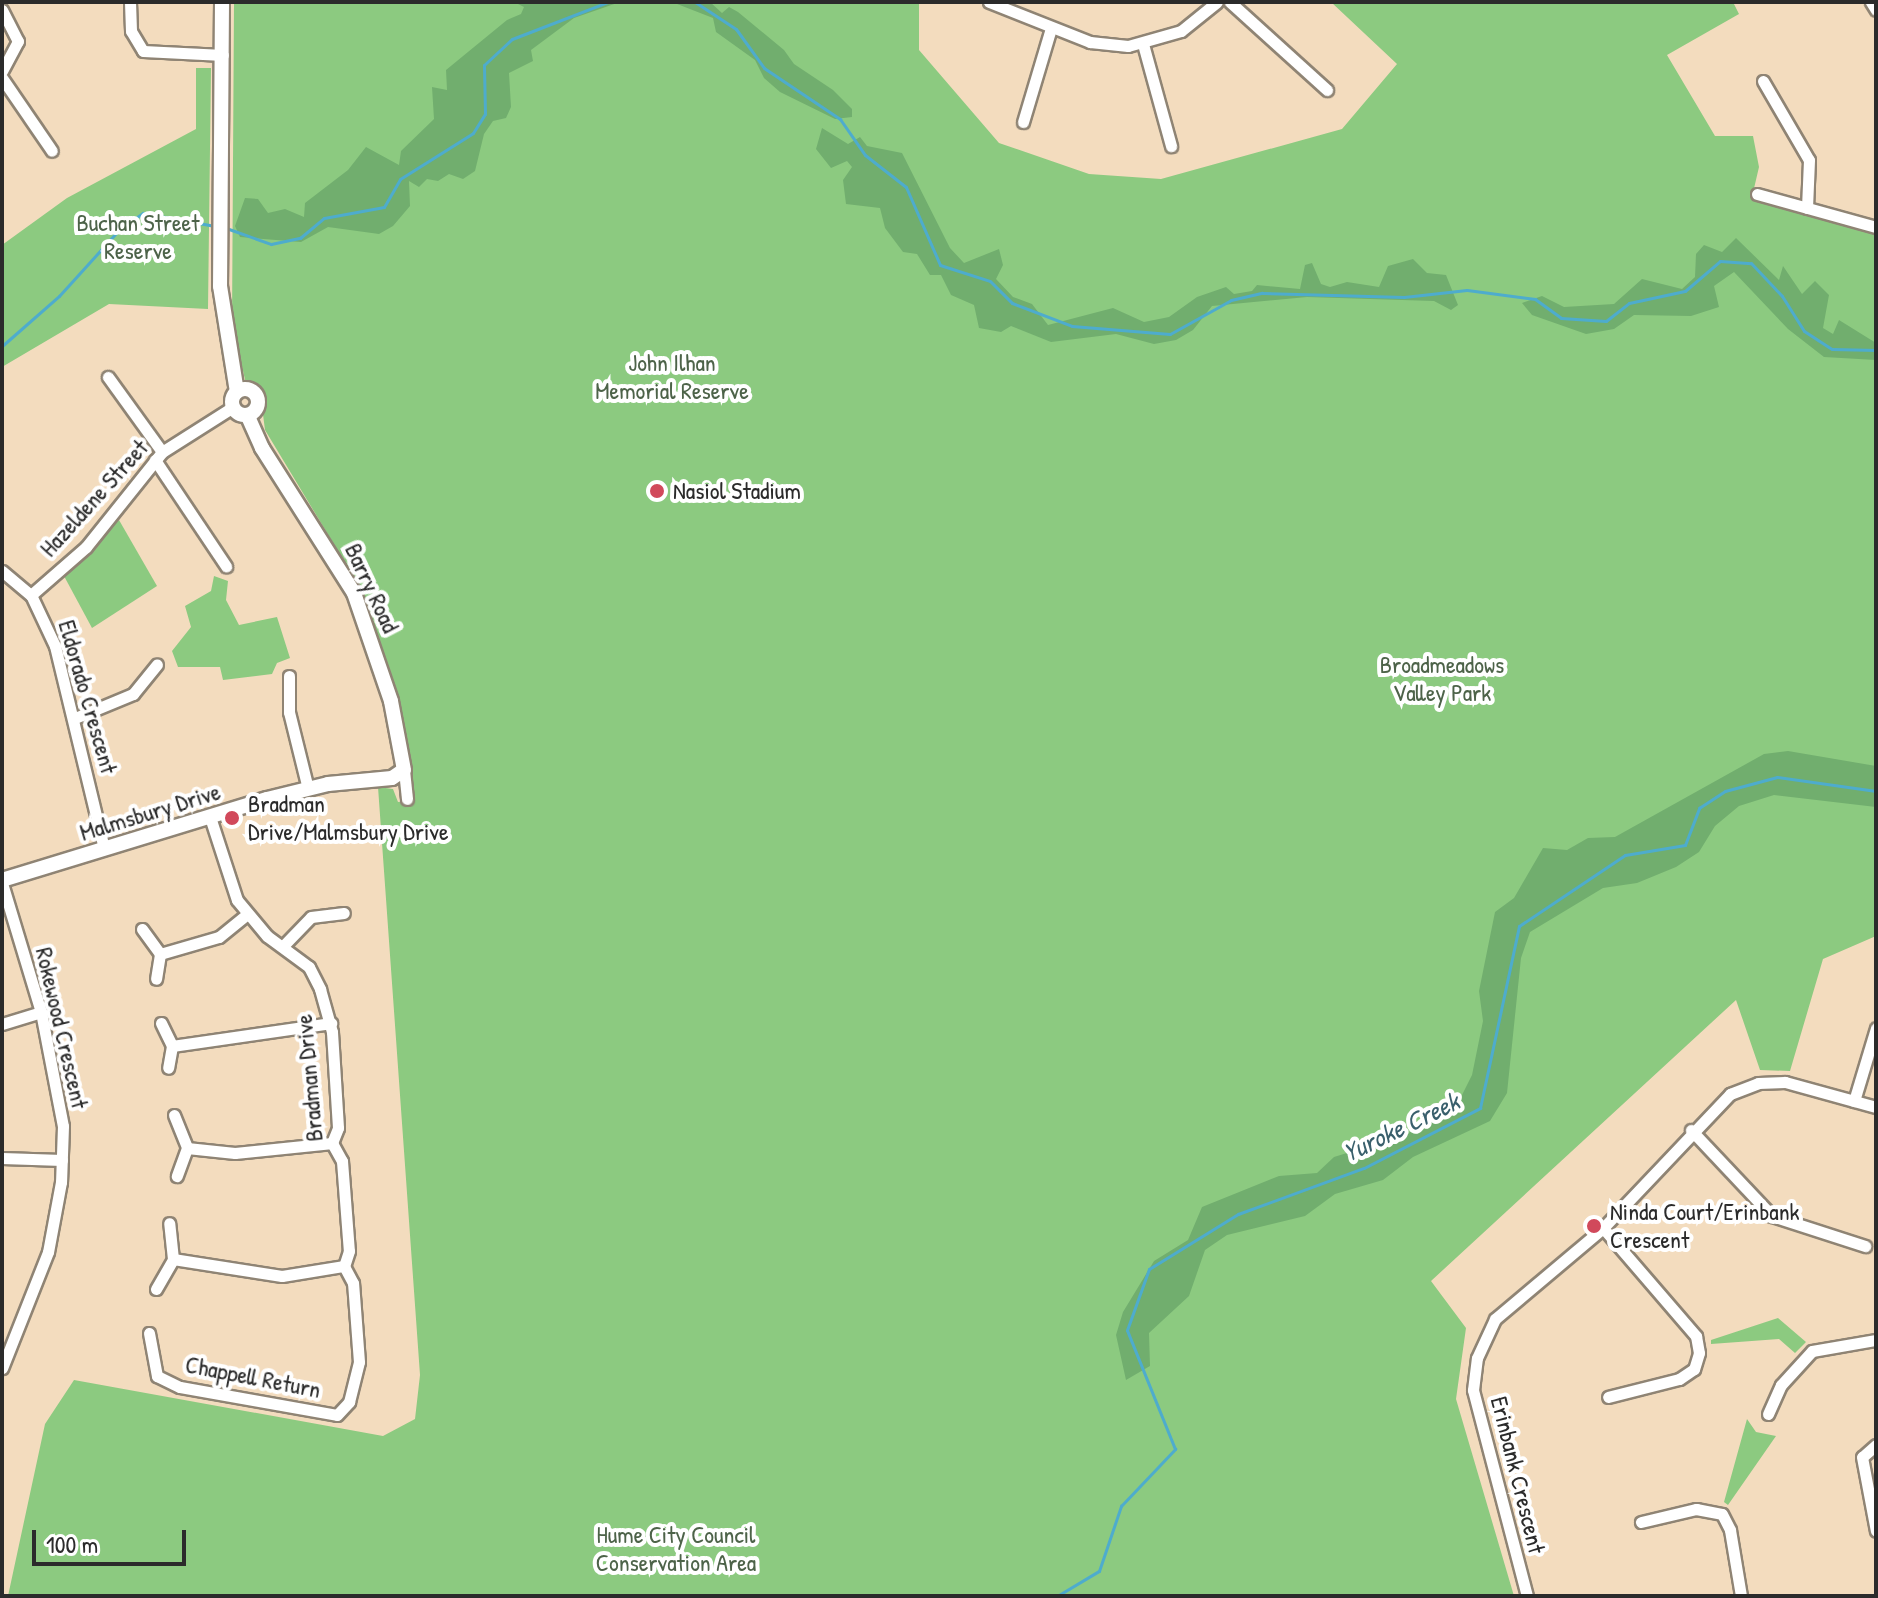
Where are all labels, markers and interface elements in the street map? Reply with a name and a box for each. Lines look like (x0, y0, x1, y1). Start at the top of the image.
park label: Buchan Street Reserve (77, 209, 199, 265)
park label: John Ilhan Memorial Reserve (595, 349, 749, 405)
street label: Hazeldene Street (34, 434, 154, 562)
place label: Nasiol Stadium (673, 477, 801, 505)
marker: Nasiol Stadium (648, 482, 666, 500)
street label: Barry Road (339, 539, 405, 637)
street label: Eldorado Crescent (52, 617, 124, 777)
park label: Broadmeadows Valley Park (1380, 651, 1504, 707)
street label: Malmsbury Drive (76, 777, 224, 847)
place label: Bradman Drive/Malmsbury Drive (248, 790, 449, 846)
marker: Bradman Drive/Malmsbury Drive (223, 809, 241, 827)
street label: Rokewood Crescent (29, 945, 95, 1111)
street label: Bradman Drive (289, 1013, 329, 1143)
water label: Yuroke Creek (1338, 1086, 1464, 1168)
place label: Ninda Court/Erinbank Crescent (1610, 1198, 1800, 1254)
marker: Ninda Court/Erinbank Crescent (1585, 1217, 1603, 1235)
street label: Chappell Return (183, 1350, 323, 1404)
street label: Erinbank Crescent (1485, 1393, 1551, 1557)
scale bar (36, 1514, 190, 1564)
park label: Hume City Council Conservation Area (596, 1521, 756, 1577)
text: 100 m (46, 1528, 98, 1560)

